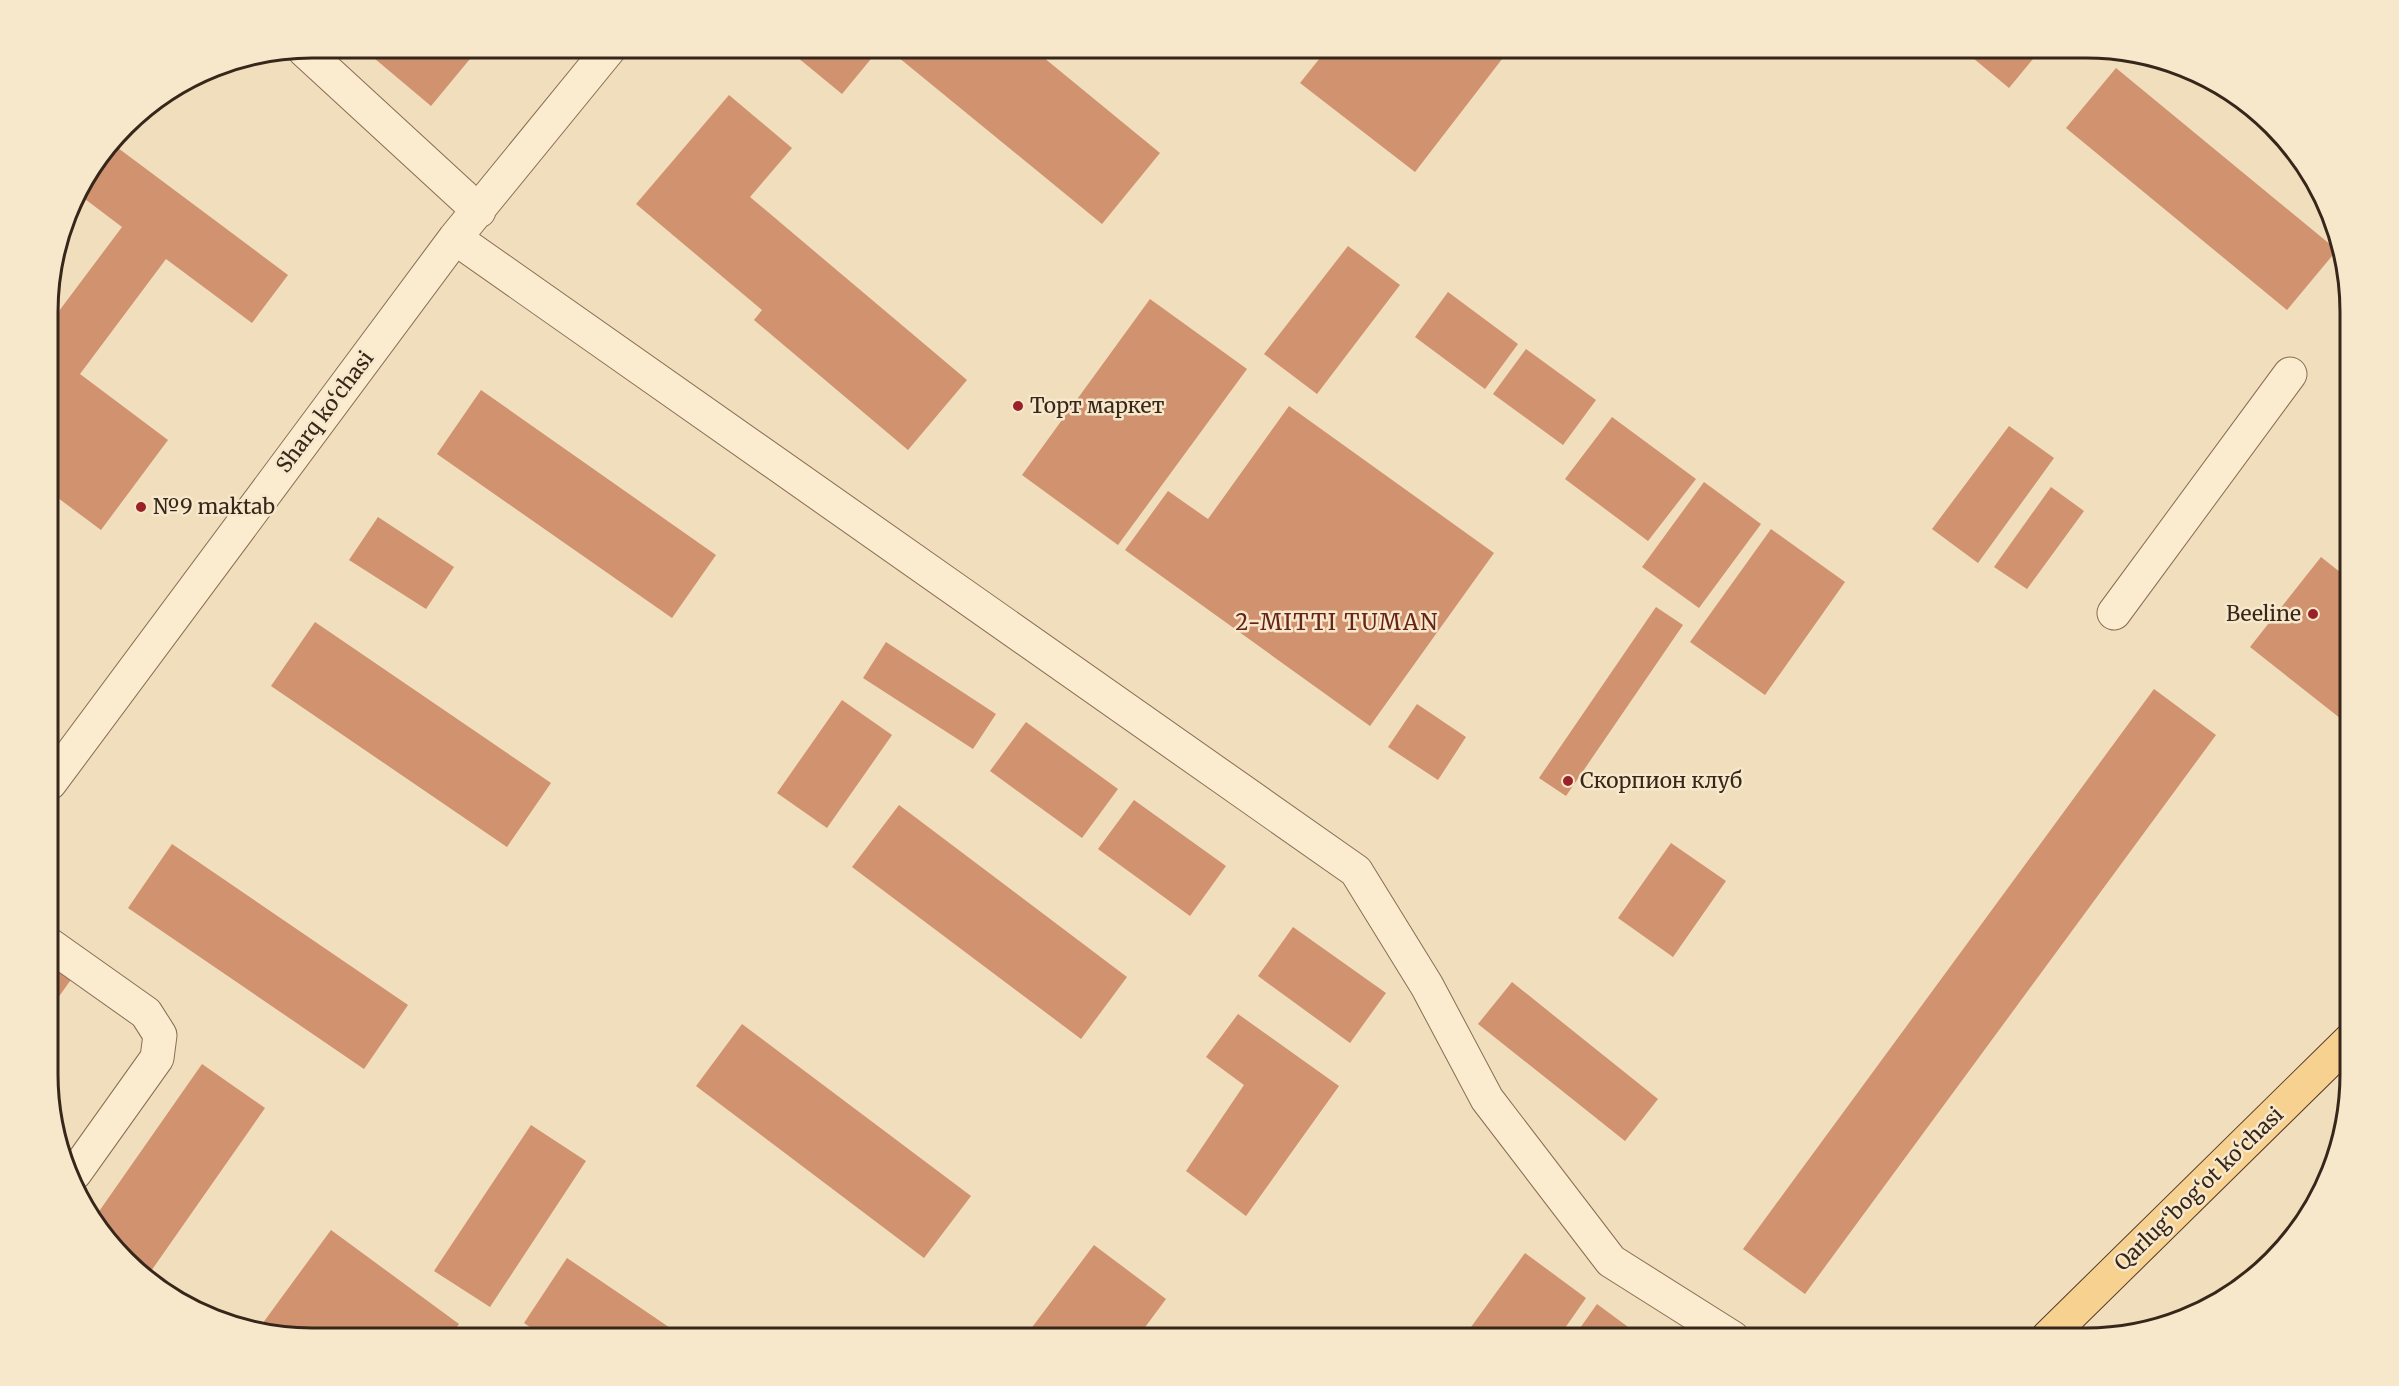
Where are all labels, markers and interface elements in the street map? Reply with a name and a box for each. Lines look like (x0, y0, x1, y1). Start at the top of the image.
street label: Sharq ko‘chasi (270, 345, 379, 478)
place label: Торт маркет (1030, 392, 1165, 419)
marker: Торт маркет (1011, 399, 1025, 413)
place label: №9 maktab (153, 493, 275, 520)
marker: №9 maktab (134, 500, 148, 514)
place label: Beeline (2226, 600, 2301, 627)
marker: Beeline (2306, 607, 2320, 621)
district label: 2-MITTI TUMAN (1235, 608, 1439, 636)
place label: Скорпион клуб (1580, 767, 1742, 794)
marker: Скорпион клуб (1561, 774, 1575, 788)
street label: Qarlug‘bog‘ot ko‘chasi (2108, 1101, 2289, 1276)

